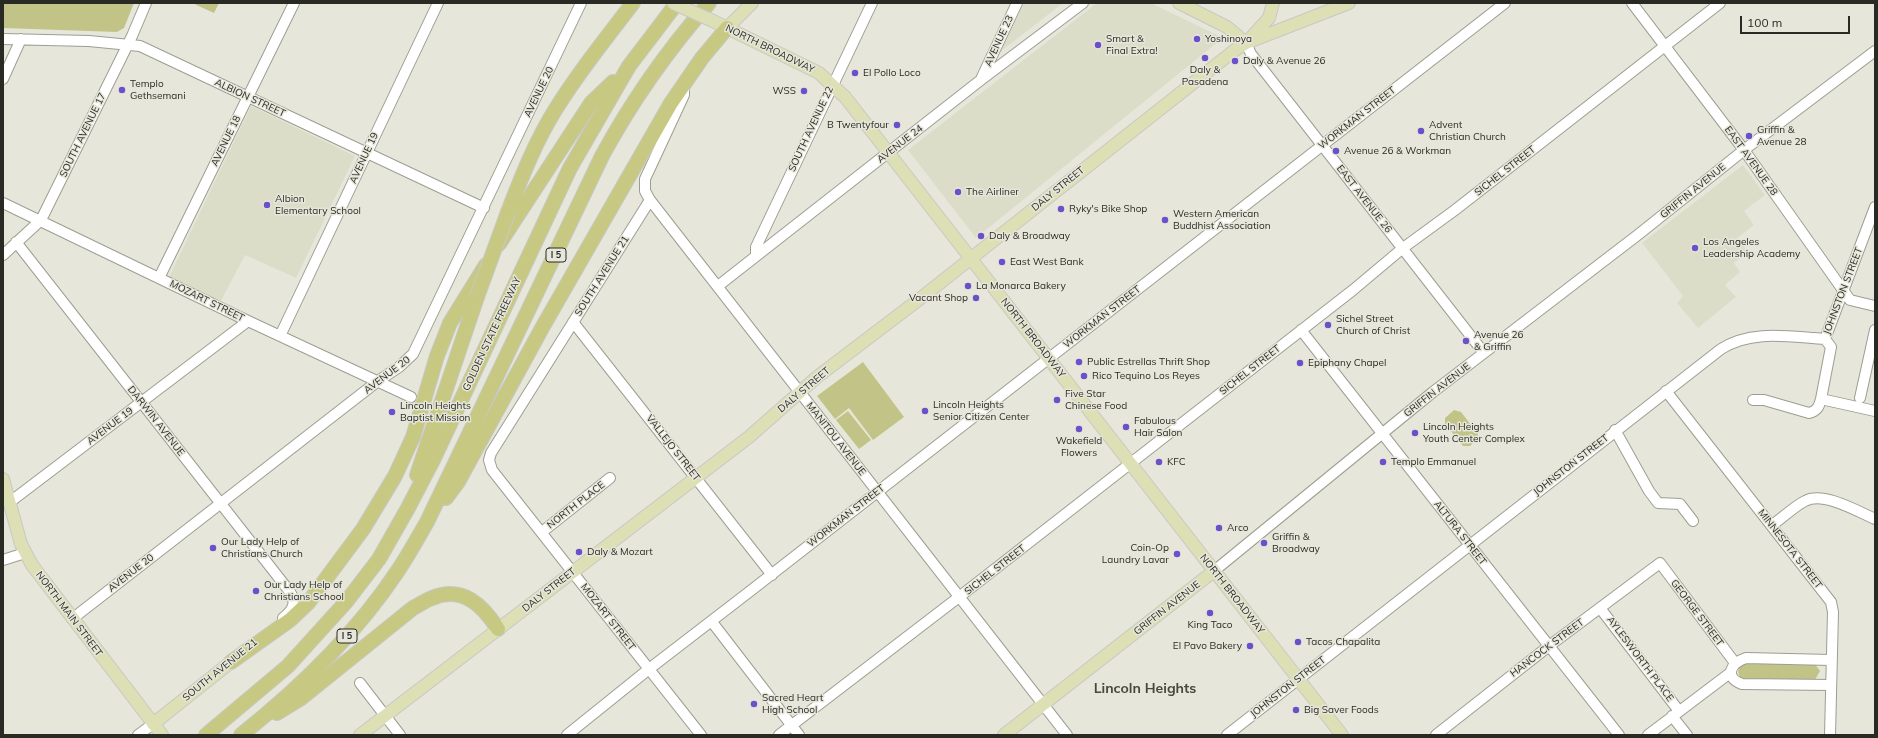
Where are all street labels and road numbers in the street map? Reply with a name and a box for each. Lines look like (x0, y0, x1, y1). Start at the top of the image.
street label: AVENUE 23 (982, 14, 1016, 68)
street label: NORTH BROADWAY (724, 22, 816, 76)
street label: AVENUE 20 (522, 65, 556, 119)
street label: ALBION STREET (213, 76, 287, 120)
street label: WORKMAN STREET (1316, 84, 1398, 152)
street label: SOUTH AVENUE 22 (786, 85, 836, 173)
street label: SOUTH AVENUE 17 (57, 91, 109, 179)
street label: AVENUE 18 (209, 114, 243, 168)
street label: AVENUE 24 (875, 122, 925, 166)
street label: EAST AVENUE 28 (1722, 124, 1780, 198)
street label: AVENUE 19 (347, 131, 381, 185)
street label: SICHEL STREET (1472, 144, 1538, 198)
street label: GRIFFIN AVENUE (1658, 161, 1728, 221)
street label: EAST AVENUE 26 (1334, 163, 1394, 235)
street label: DALY STREET (1029, 164, 1087, 214)
street label: SOUTH AVENUE 21 (572, 234, 632, 318)
street label: JOHNSTON STREET (1821, 246, 1865, 336)
road number: I 5 (546, 248, 566, 262)
street label: GOLDEN STATE FREEWAY (460, 275, 524, 393)
street label: MOZART STREET (168, 278, 246, 324)
street label: WORKMAN STREET (1061, 283, 1143, 351)
street label: NORTH BROADWAY (998, 296, 1068, 380)
street label: SICHEL STREET (1217, 343, 1283, 397)
street label: AVENUE 20 (361, 354, 413, 396)
street label: GRIFFIN AVENUE (1401, 360, 1473, 420)
street label: DALY STREET (775, 365, 833, 415)
street label: DARWIN AVENUE (125, 384, 187, 458)
street label: MANITOU AVENUE (804, 400, 868, 478)
street label: AVENUE 19 (84, 405, 136, 447)
street label: VALLEJO STREET (643, 412, 703, 484)
street label: JOHNSTON STREET (1531, 432, 1611, 498)
street label: NORTH PLACE (545, 479, 607, 531)
street label: WORKMAN STREET (805, 482, 887, 550)
street label: ALTURA STREET (1431, 498, 1489, 568)
street label: MINNESOTA STREET (1755, 507, 1825, 591)
street label: SICHEL STREET (962, 543, 1028, 597)
street label: AVENUE 20 (106, 551, 156, 595)
street label: NORTH BROADWAY (1197, 552, 1267, 636)
street label: DALY STREET (520, 565, 578, 615)
street label: NORTH MAIN STREET (33, 569, 105, 659)
street label: GEORGE STREET (1668, 577, 1726, 649)
street label: GRIFFIN AVENUE (1131, 578, 1203, 638)
street label: MOZART STREET (578, 581, 638, 653)
street label: AYLESWORTH PLACE (1604, 614, 1676, 704)
street label: HANCOCK STREET (1508, 616, 1586, 680)
road number: I 5 (337, 629, 357, 643)
street label: SOUTH AVENUE 21 (180, 636, 260, 704)
street label: JOHNSTON STREET (1248, 654, 1328, 720)

